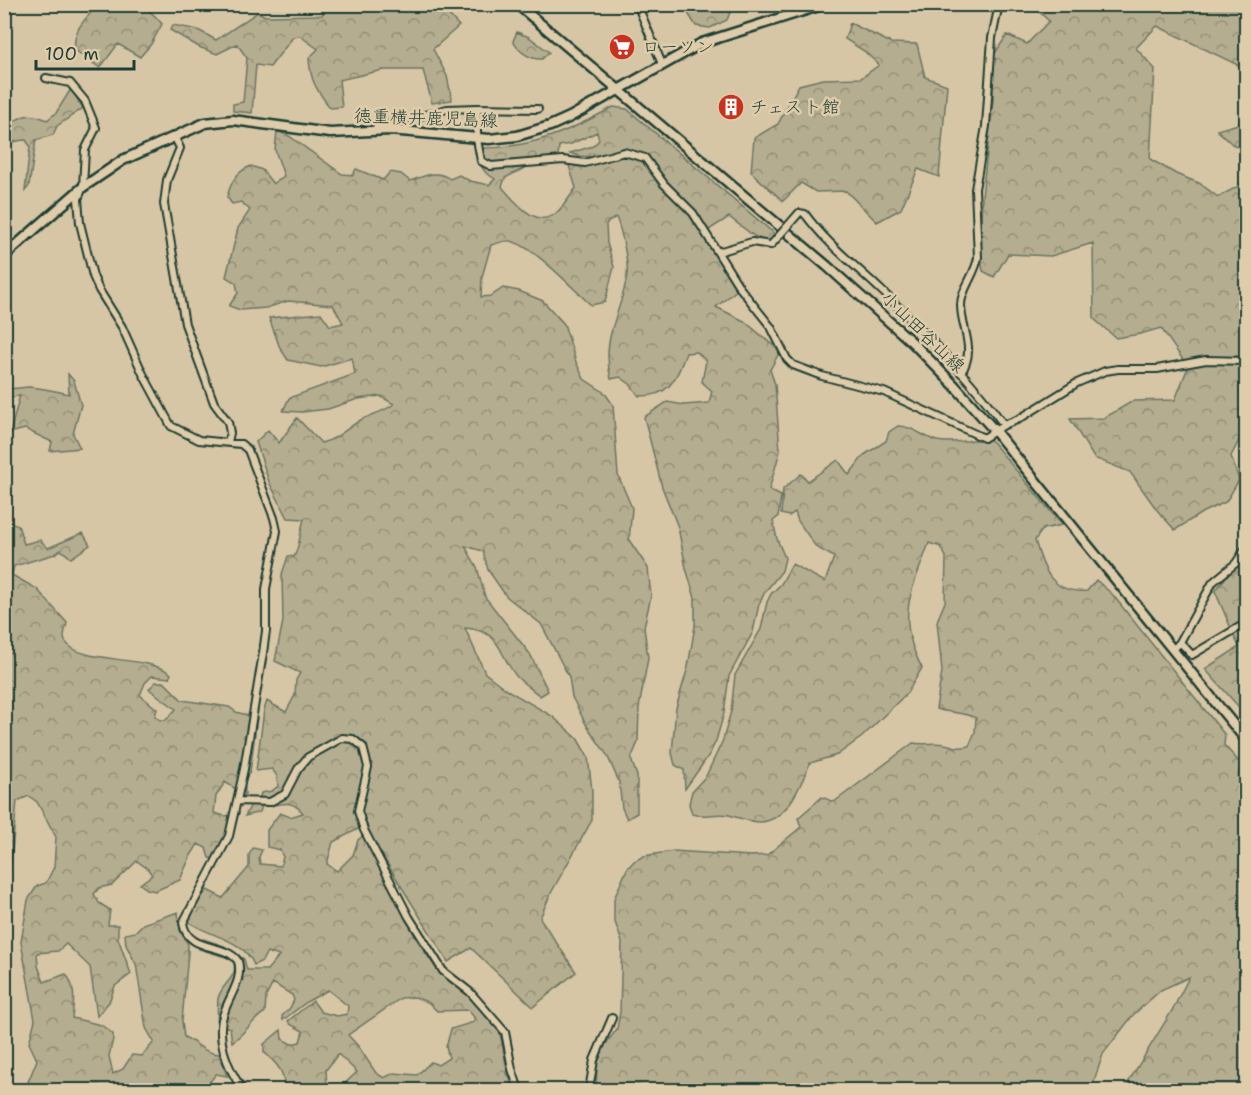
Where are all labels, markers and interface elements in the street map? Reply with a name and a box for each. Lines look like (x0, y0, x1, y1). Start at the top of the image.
supermarket icon: ローソン (607, 32, 637, 62)
scale bar (36, 33, 134, 71)
place label: ローソン (642, 35, 714, 59)
text: 100 m (45, 42, 99, 66)
building icon: チェスト館 (716, 92, 746, 122)
place label: チェスト館 (750, 95, 840, 119)
street label: 徳重横井鹿児島線 (354, 103, 498, 133)
street label: 小山田谷山線 (876, 286, 970, 378)

